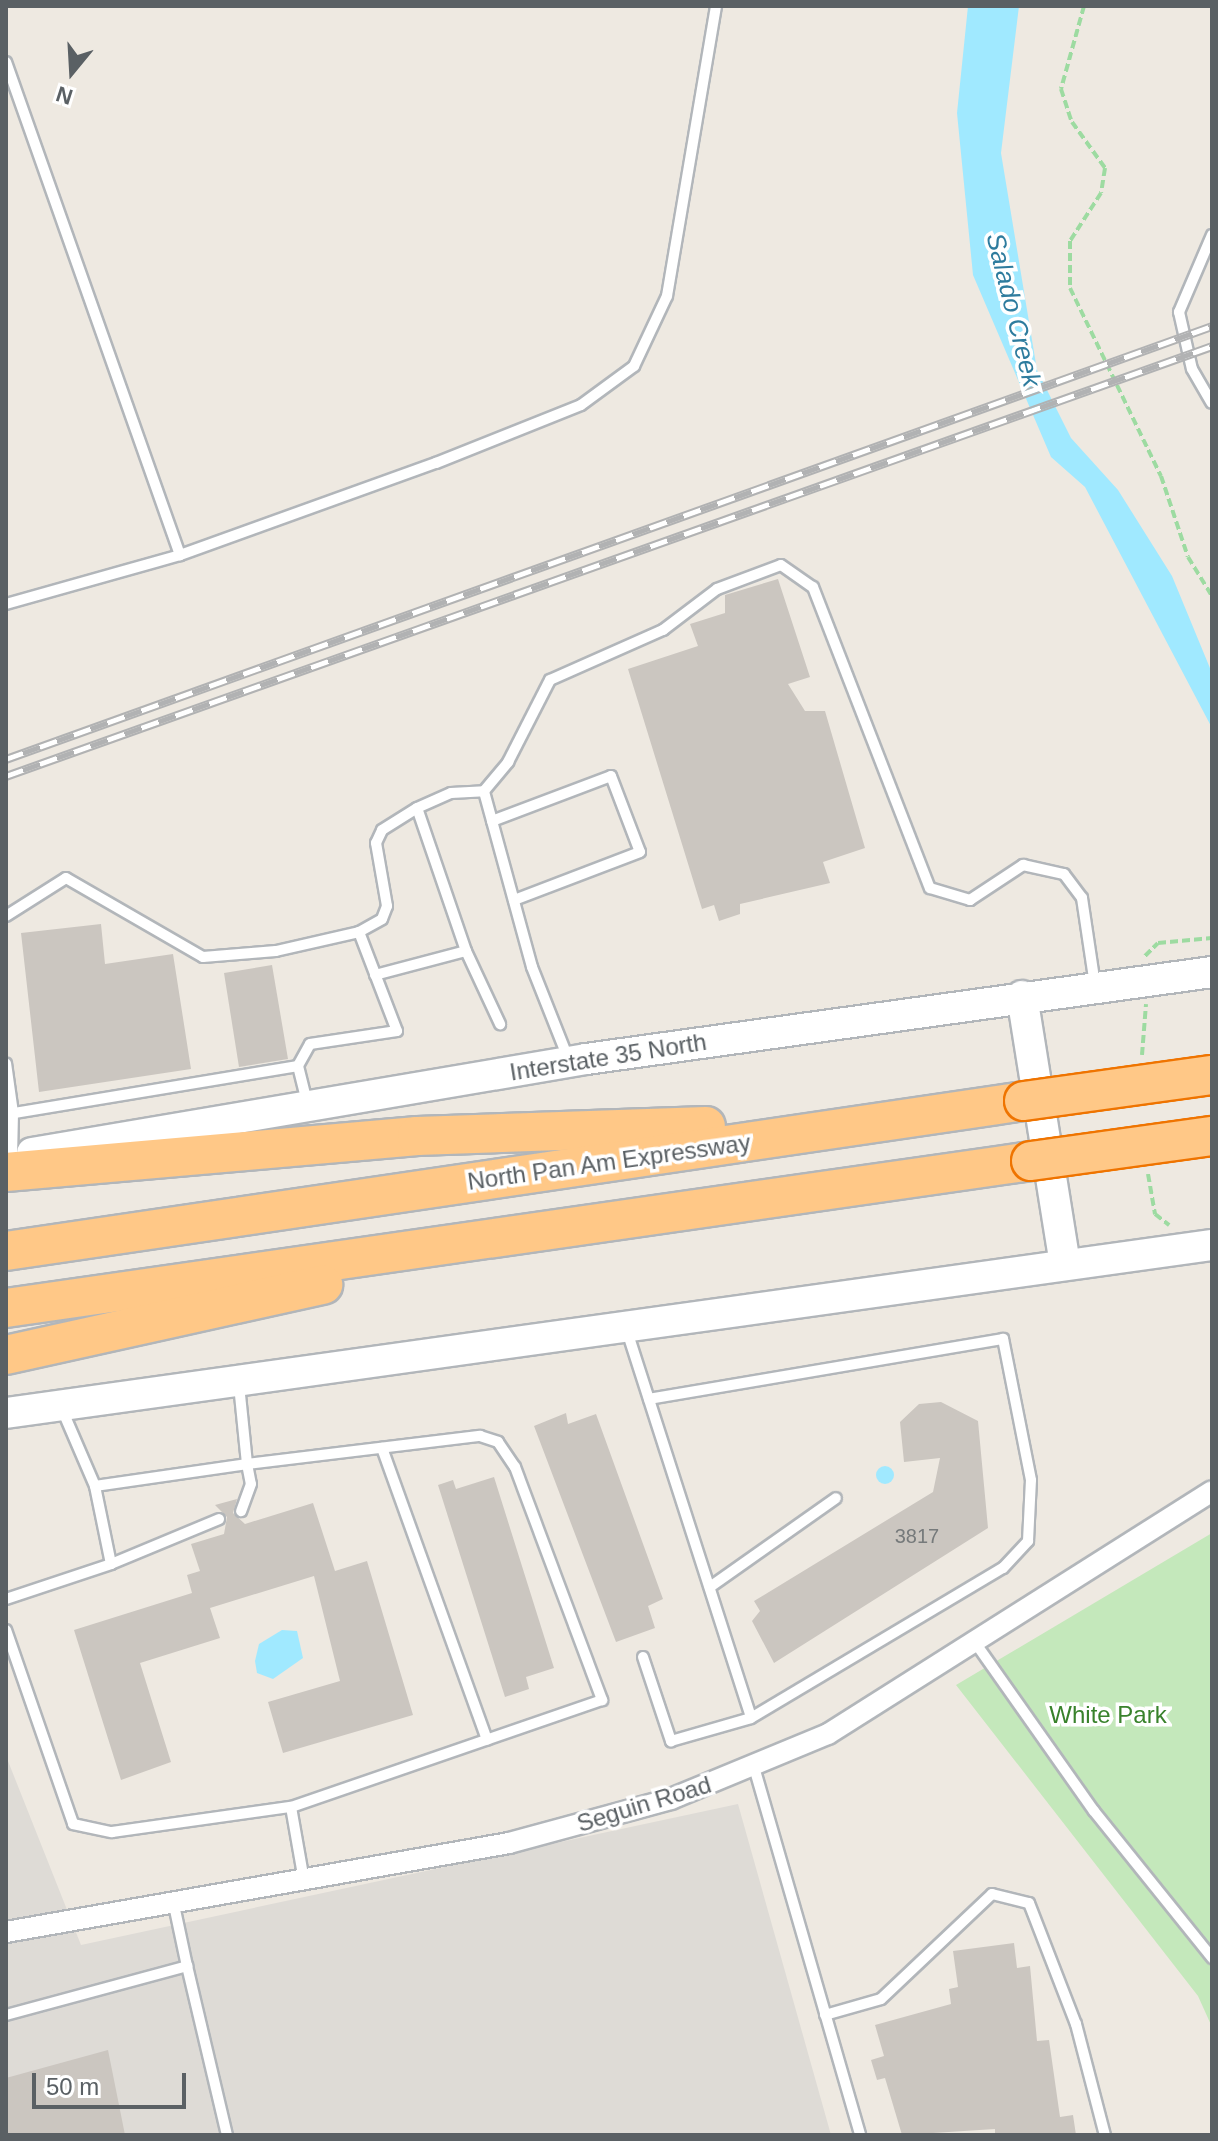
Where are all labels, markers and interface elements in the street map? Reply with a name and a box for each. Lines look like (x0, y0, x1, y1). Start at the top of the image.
north arrow (32, 32, 112, 112)
text: N (53, 81, 76, 110)
water label: Salado Creek (979, 230, 1047, 390)
street label: Interstate 35 North (508, 1027, 708, 1087)
street label: North Pan Am Expressway (465, 1128, 753, 1196)
house number: 3817 (895, 1524, 939, 1548)
park label: White Park (1049, 1701, 1167, 1729)
street label: Seguin Road (573, 1770, 715, 1838)
scale bar (36, 2057, 190, 2107)
text: 50 m (46, 2073, 99, 2100)

